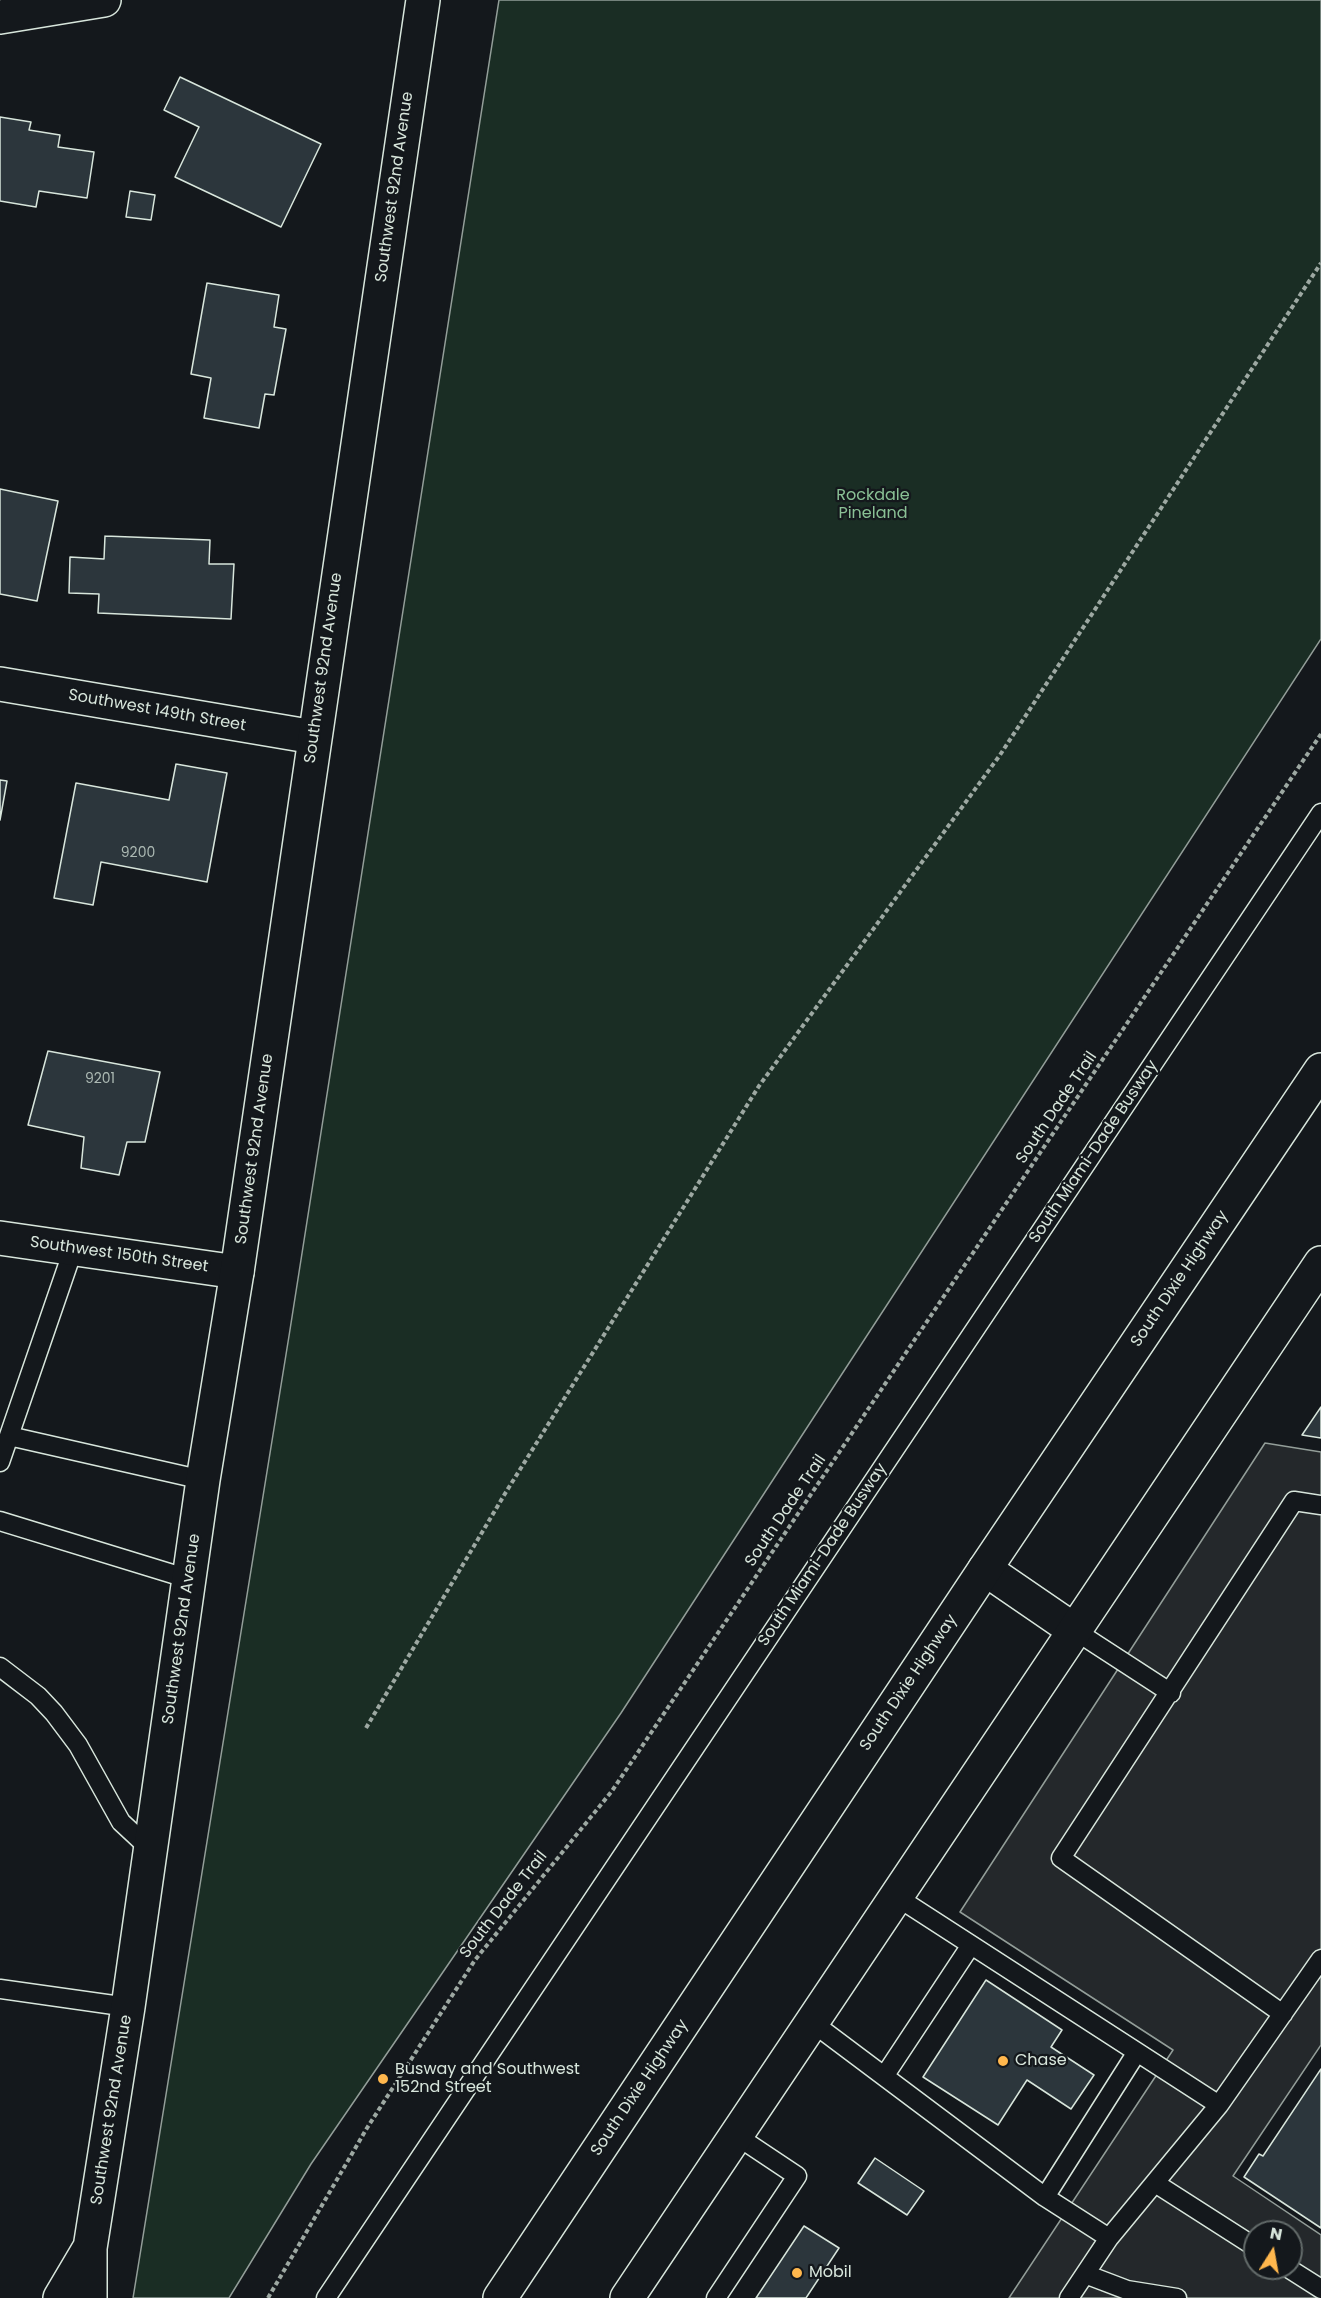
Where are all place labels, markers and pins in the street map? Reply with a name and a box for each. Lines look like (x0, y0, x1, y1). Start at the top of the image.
place label: Chase (1015, 2051, 1067, 2071)
marker: Chase (996, 2054, 1010, 2068)
place label: Busway and Southwest 152nd Street (395, 2060, 580, 2098)
marker: Busway and Southwest 152nd Street (376, 2072, 390, 2086)
place label: Mobil (809, 2263, 852, 2283)
marker: Mobil (790, 2266, 804, 2280)

